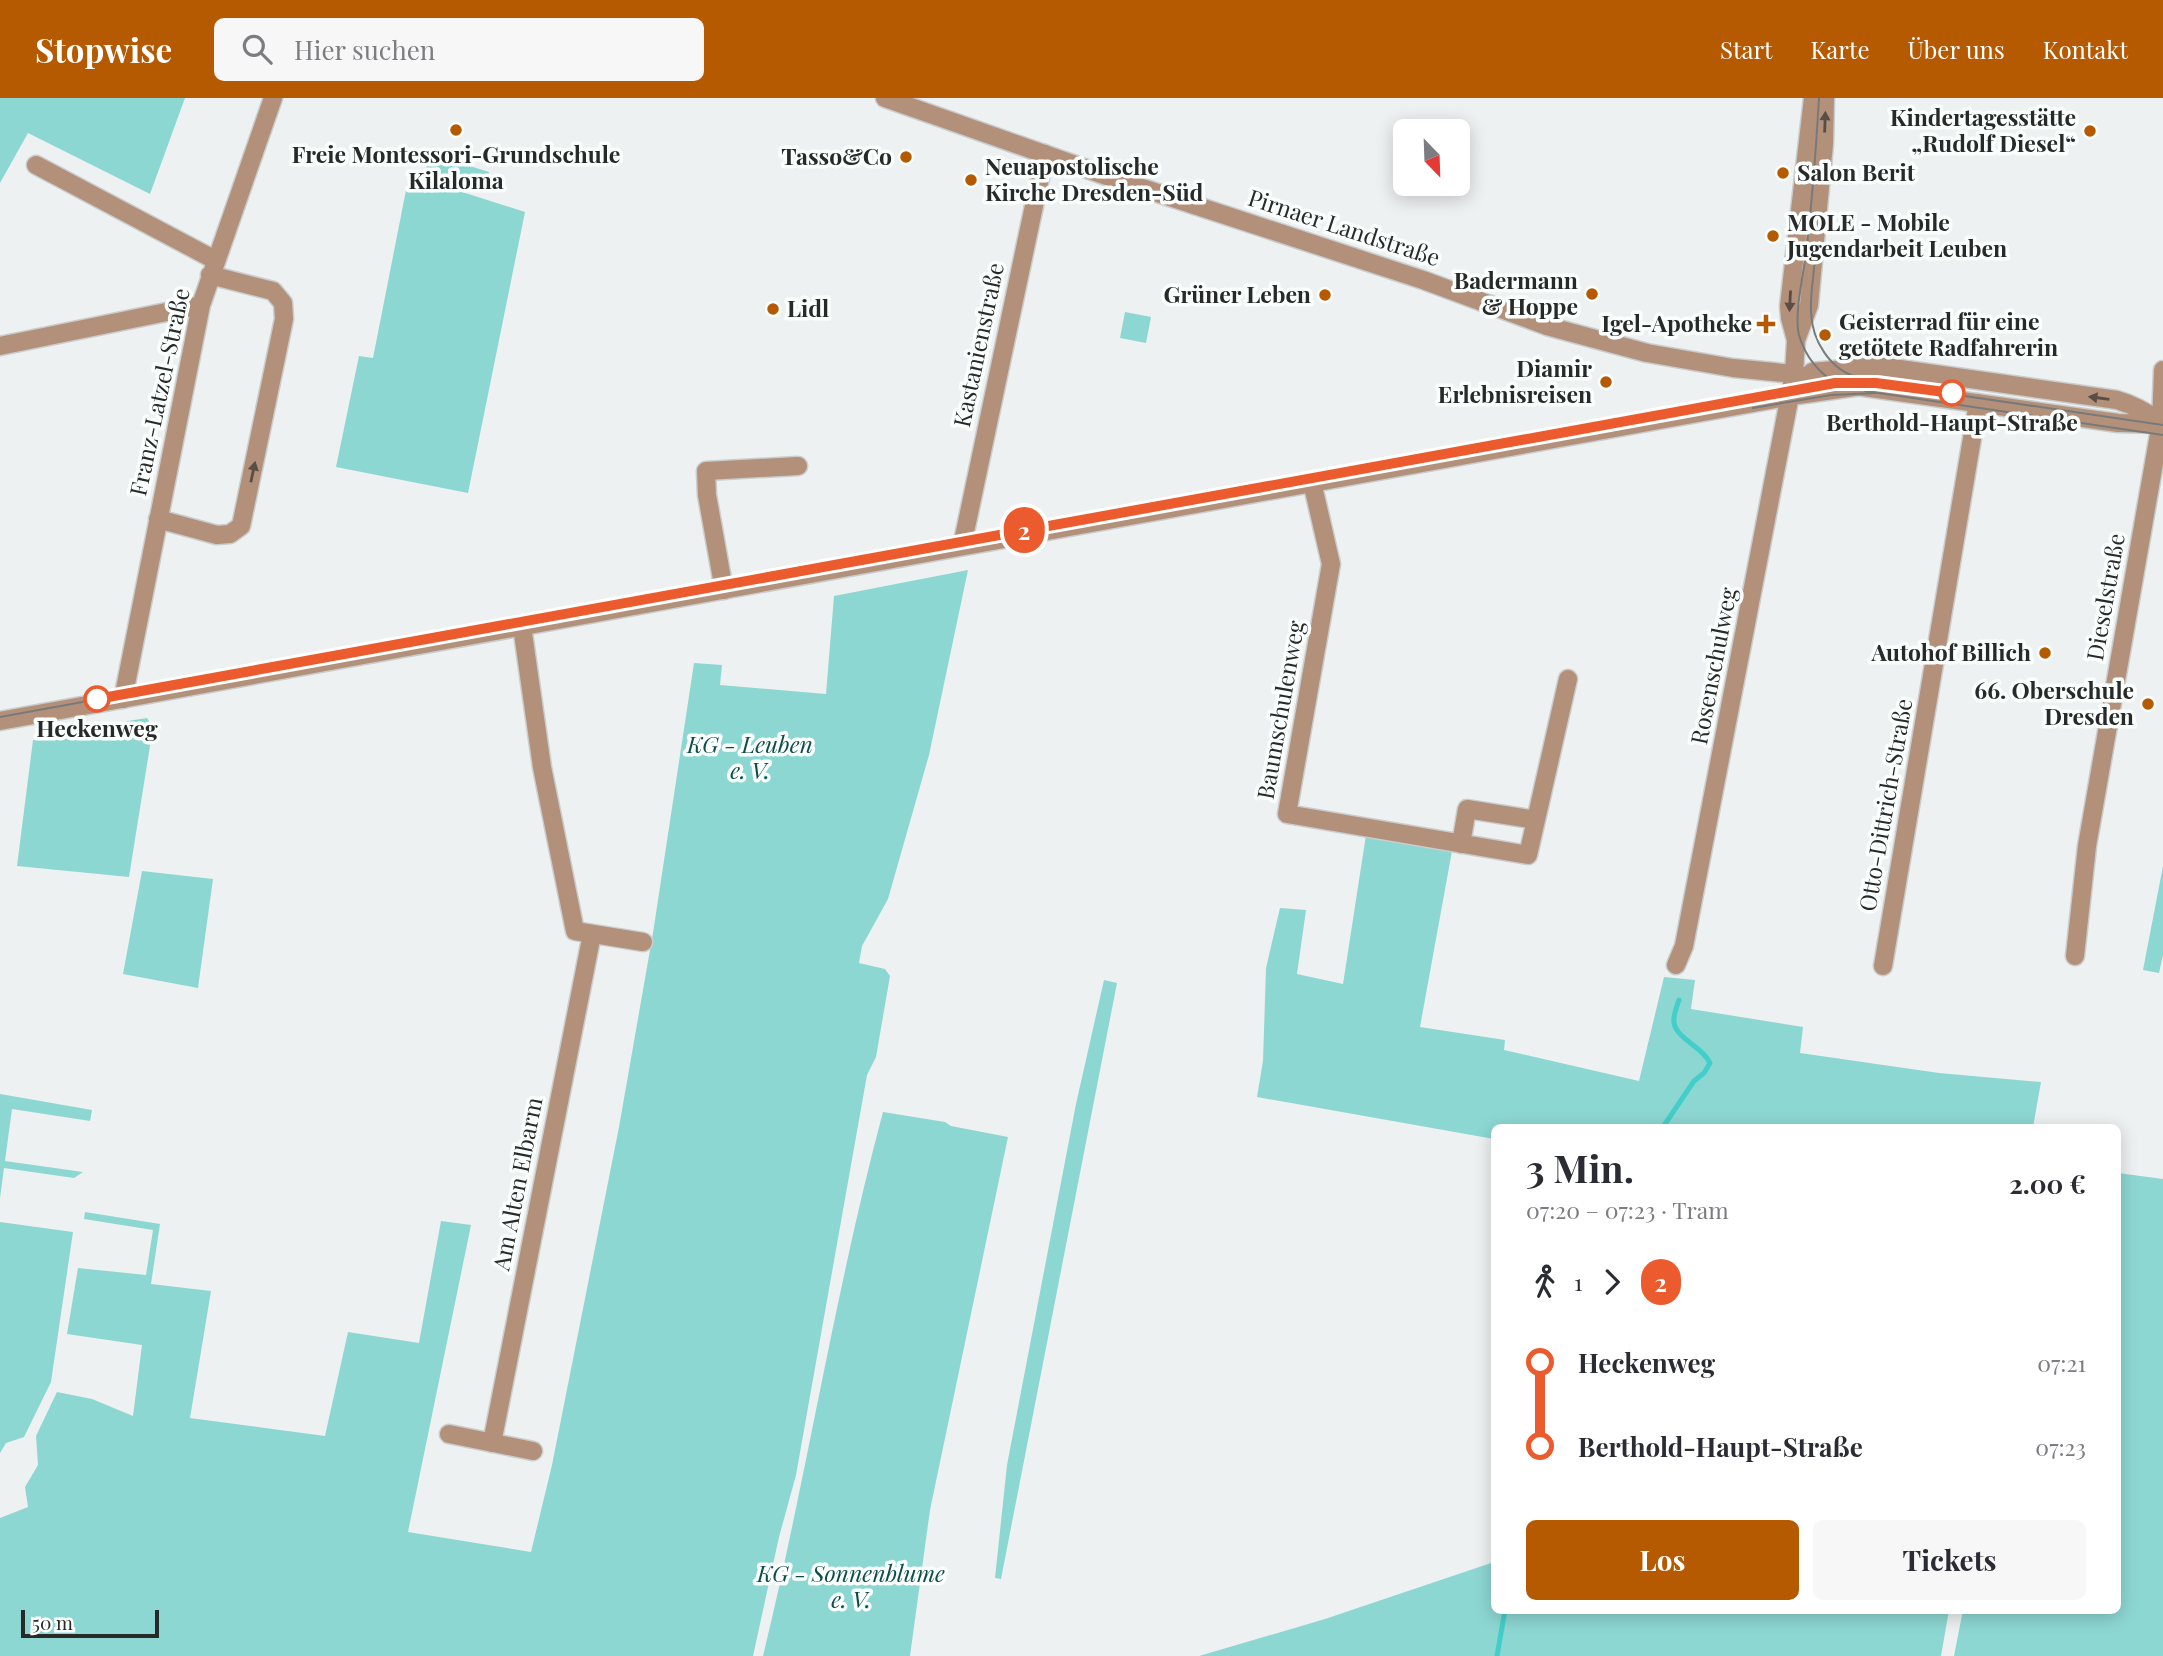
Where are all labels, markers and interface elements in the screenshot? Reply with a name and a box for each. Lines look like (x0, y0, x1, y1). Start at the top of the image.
search box (214, 18, 704, 81)
text: Stopwise (35, 27, 172, 71)
icon: search (238, 30, 276, 68)
text: Hier suchen (294, 32, 435, 67)
text: Start (1720, 33, 1773, 65)
text: Karte (1811, 33, 1870, 65)
text: Über uns (1908, 33, 2005, 65)
text: Kontakt (2043, 33, 2128, 65)
place label: Kindertagesstätte „Rudolf Diesel“ (1890, 101, 2076, 158)
one-way arrow (1819, 111, 1830, 133)
north arrow (1393, 119, 1470, 196)
map controls (1393, 119, 1470, 196)
marker: Freie Montessori-Grundschule Kilaloma (448, 122, 464, 138)
marker: Kindertagesstätte „Rudolf Diesel“ (2082, 123, 2098, 139)
place label: Freie Montessori-Grundschule Kilaloma (292, 138, 620, 195)
place label: Tasso&Co (781, 140, 892, 171)
marker: Tasso&Co (898, 149, 914, 165)
place label: Neuapostolische Kirche Dresden-Süd (985, 150, 1204, 207)
place label: Salon Berit (1797, 156, 1916, 187)
marker: Salon Berit (1775, 165, 1791, 181)
marker: Neuapostolische Kirche Dresden-Süd (963, 172, 979, 188)
street label: Pirnaer Landstraße (1245, 181, 1444, 272)
place label: MOLE - Mobile Jugendarbeit Leuben (1786, 206, 2007, 263)
marker: MOLE - Mobile Jugendarbeit Leuben (1765, 228, 1781, 244)
street label: Kastanienstraße (945, 260, 1010, 430)
place label: Badermann & Hoppe (1454, 264, 1578, 321)
place label: Grüner Leben (1164, 278, 1311, 309)
street label: Franz-Latzel-Straße (121, 285, 196, 498)
marker: Badermann & Hoppe (1584, 286, 1600, 302)
marker: Grüner Leben (1317, 287, 1333, 303)
one-way arrow (1784, 291, 1795, 313)
place label: Lidl (787, 292, 829, 323)
marker: Lidl (765, 301, 781, 317)
place label: Geisterrad für eine getötete Radfahrerin (1839, 305, 2058, 362)
place label: Igel-Apotheke (1601, 307, 1752, 338)
marker: Igel-Apotheke (1758, 316, 1774, 332)
marker: Geisterrad für eine getötete Radfahrerin (1817, 327, 1833, 343)
place label: Diamir Erlebnisreisen (1438, 352, 1592, 409)
marker: Diamir Erlebnisreisen (1598, 374, 1614, 390)
marker: Berthold-Haupt-Straße (1939, 380, 1965, 406)
one-way arrow (2088, 392, 2110, 403)
place label: Berthold-Haupt-Straße (1826, 406, 2078, 437)
one-way arrow (247, 461, 258, 483)
line badge: 2 (1001, 507, 1047, 553)
text: 2 (1018, 514, 1030, 546)
street label: Dieselstraße (2078, 531, 2131, 663)
street label: Rosenschulweg (1682, 585, 1743, 747)
street label: Baumschulenweg (1249, 618, 1310, 801)
place label: Autohof Billich (1870, 636, 2031, 667)
marker: Autohof Billich (2037, 645, 2053, 661)
place label: 66. Oberschule Dresden (1974, 674, 2134, 731)
marker: Heckenweg (84, 686, 110, 712)
street label: Otto-Dittrich-Straße (1851, 696, 1918, 914)
marker: 66. Oberschule Dresden (2140, 696, 2156, 712)
place label: Heckenweg (36, 712, 158, 743)
park label: KG - Leuben e. V. (686, 728, 813, 785)
street label: Am Alten Elbarm (484, 1094, 549, 1274)
text: 3 Min. (1526, 1142, 1634, 1193)
text: 2.00 € (2009, 1166, 2086, 1201)
text: 07:20 – 07:23 · Tram (1526, 1194, 1729, 1225)
icon: walk (1526, 1263, 1564, 1301)
icon: forward (1593, 1263, 1631, 1301)
text: 1 (1574, 1266, 1583, 1297)
text: 2 (1655, 1266, 1667, 1298)
text: Heckenweg (1578, 1345, 1715, 1380)
text: 07:21 (2037, 1347, 2086, 1378)
text: Berthold-Haupt-Straße (1578, 1429, 1863, 1464)
text: 07:23 (2035, 1431, 2086, 1462)
button: Los (1526, 1520, 1799, 1600)
button: Tickets (1813, 1520, 2086, 1600)
park label: KG - Sonnenblume e. V. (756, 1557, 945, 1614)
scale bar (21, 1607, 159, 1639)
text: 50 m (32, 1609, 73, 1635)

